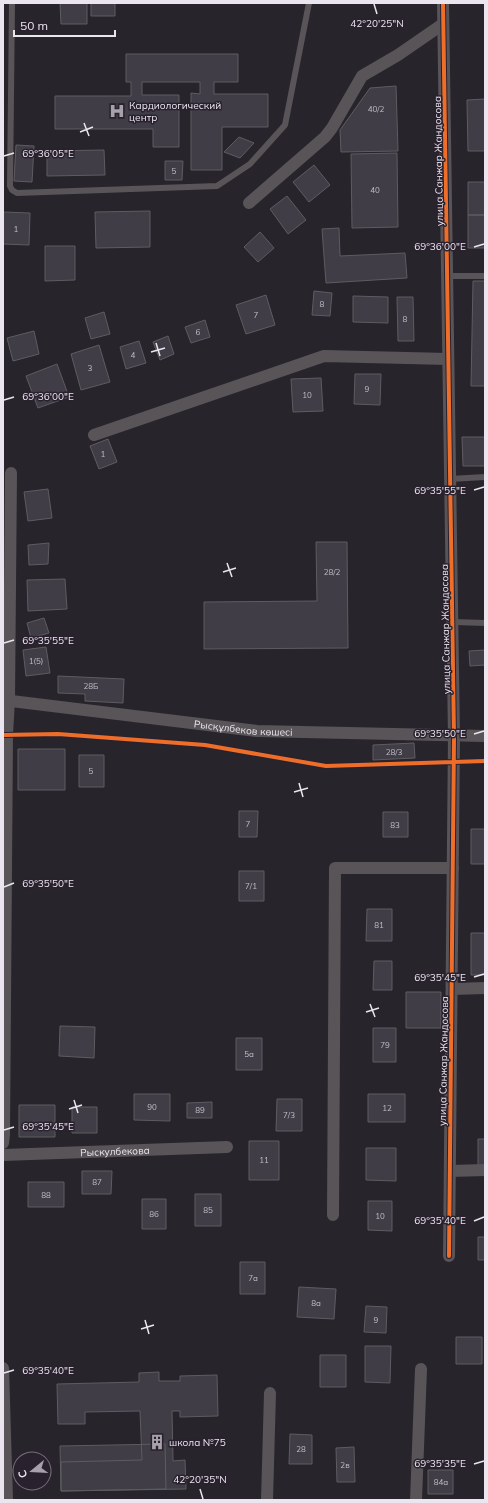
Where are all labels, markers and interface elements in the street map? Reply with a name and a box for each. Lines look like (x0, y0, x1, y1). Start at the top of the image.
scale bar (14, 12, 115, 38)
text: 42°20'25"N (350, 17, 404, 30)
text: 50 m (20, 18, 48, 33)
street label: улица Санжар Жандосова (431, 96, 446, 226)
place label: Кардиологический центр (129, 99, 221, 124)
hospital icon: Кардиологический центр (108, 102, 126, 120)
house number: 40/2 (368, 104, 385, 114)
text: 69°36'05"E (22, 147, 74, 160)
house number: 5 (172, 166, 177, 176)
house number: 40 (370, 185, 380, 195)
house number: 1 (14, 224, 19, 234)
text: 69°36'00"E (414, 240, 466, 253)
house number: 8 (320, 299, 325, 309)
house number: 7 (254, 310, 259, 320)
house number: 8 (403, 314, 408, 324)
house number: 6 (196, 327, 201, 337)
house number: 4 (131, 350, 136, 360)
house number: 3 (88, 363, 93, 373)
house number: 9 (365, 384, 370, 394)
text: 69°36'00"E (22, 390, 74, 403)
house number: 10 (302, 390, 312, 400)
house number: 1 (101, 449, 106, 459)
text: 69°35'55"E (414, 484, 466, 497)
street label: улица Санжар Жандосова (438, 564, 453, 694)
house number: 28/2 (324, 567, 341, 577)
text: 69°35'55"E (22, 634, 74, 647)
house number: 1(5) (29, 656, 43, 666)
house number: 28Б (83, 681, 99, 691)
street label: Рысқұлбеков көшесі (193, 717, 293, 739)
text: 69°35'50"E (414, 727, 466, 740)
house number: 28/3 (386, 747, 403, 757)
house number: 5 (89, 766, 94, 776)
house number: 7 (246, 819, 251, 829)
house number: 83 (390, 820, 400, 830)
text: 69°35'50"E (22, 877, 74, 890)
house number: 7/1 (245, 881, 257, 891)
house number: 81 (374, 920, 384, 930)
text: 69°35'45"E (414, 971, 466, 984)
street label: улица Санжар Жандосова (436, 996, 451, 1126)
house number: 79 (380, 1040, 390, 1050)
house number: 5а (244, 1049, 254, 1059)
house number: 90 (147, 1102, 157, 1112)
house number: 12 (382, 1103, 392, 1113)
house number: 89 (195, 1105, 205, 1115)
house number: 7/3 (283, 1110, 295, 1120)
text: 69°35'45"E (22, 1120, 74, 1133)
street label: Рыскулбекова (80, 1144, 150, 1159)
house number: 11 (259, 1155, 269, 1165)
house number: 87 (92, 1177, 102, 1187)
house number: 88 (41, 1190, 51, 1200)
house number: 85 (203, 1205, 213, 1215)
house number: 86 (149, 1209, 159, 1219)
house number: 10 (375, 1211, 385, 1221)
text: 69°35'40"E (414, 1214, 466, 1227)
house number: 7а (248, 1273, 258, 1283)
house number: 8а (311, 1298, 321, 1308)
house number: 9 (374, 1315, 379, 1325)
text: 69°35'40"E (22, 1364, 74, 1377)
building icon: школа №75 (148, 1433, 166, 1451)
place label: школа №75 (169, 1436, 226, 1449)
house number: 28 (296, 1444, 306, 1454)
north arrow (12, 1451, 52, 1491)
text: 69°35'35"E (414, 1457, 466, 1470)
house number: 2в (340, 1460, 350, 1470)
text: С (15, 1468, 30, 1480)
text: 42°20'35"N (173, 1473, 227, 1486)
house number: 84а (434, 1477, 448, 1487)

